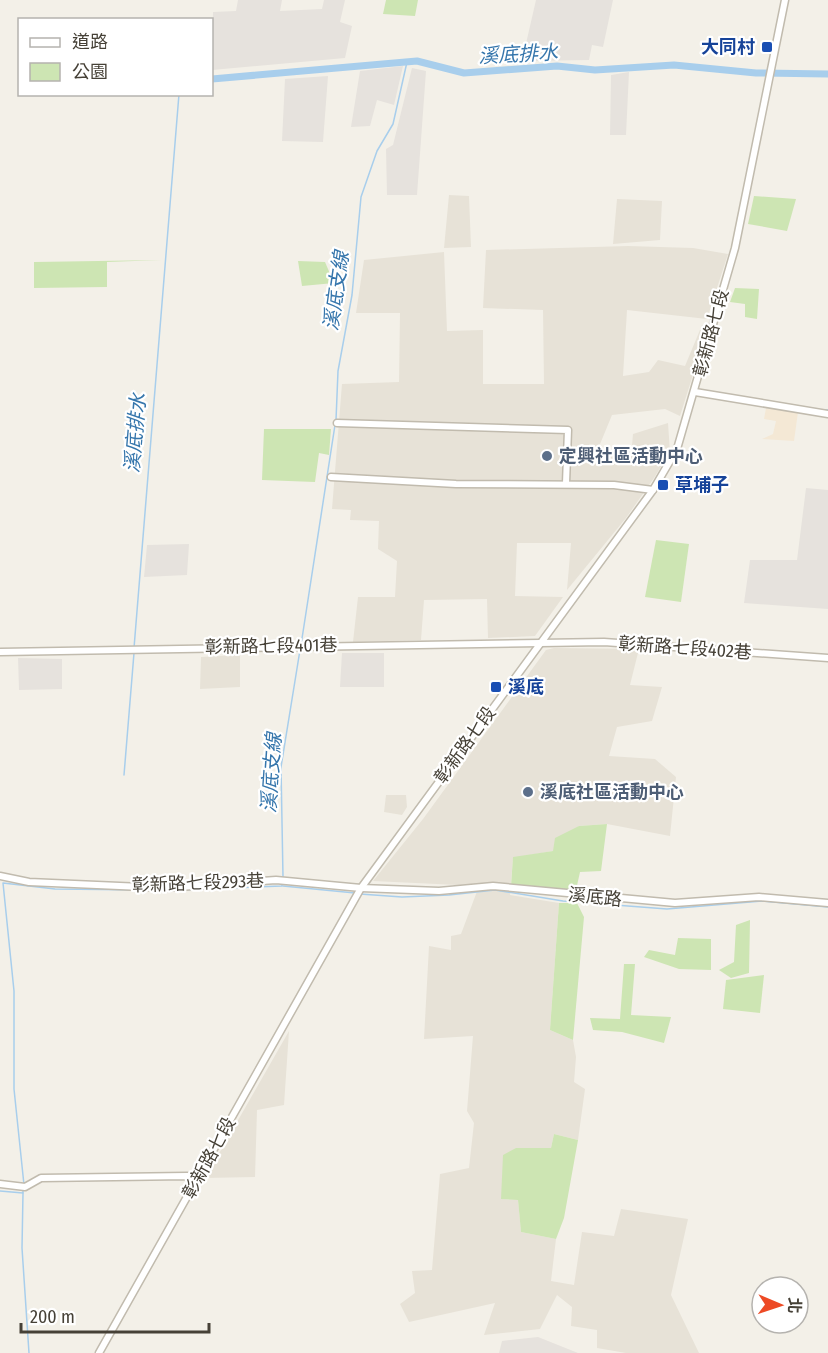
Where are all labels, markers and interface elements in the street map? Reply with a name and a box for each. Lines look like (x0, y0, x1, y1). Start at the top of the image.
legend (18, 18, 213, 96)
text: 道路 (72, 31, 108, 53)
place label: 大同村 (701, 36, 755, 58)
water label: 溪底排水 (477, 40, 560, 68)
marker: 大同村 (760, 40, 774, 54)
text: 公園 (72, 61, 108, 83)
water label: 溪底支線 (319, 248, 354, 332)
street label: 彰新路七段 (689, 287, 733, 379)
water label: 溪底排水 (120, 391, 151, 474)
place label: 定興社區活動中心 (559, 445, 703, 467)
marker: 定興社區活動中心 (540, 449, 554, 463)
place label: 草埔子 (675, 474, 729, 496)
marker: 草埔子 (656, 478, 670, 492)
street label: 彰新路七段402巷 (617, 632, 753, 664)
street label: 彰新路七段401巷 (204, 634, 338, 658)
place label: 溪底 (508, 676, 544, 698)
marker: 溪底 (489, 680, 503, 694)
street label: 彰新路七段 (430, 702, 500, 788)
water label: 溪底支線 (256, 730, 286, 814)
place label: 溪底社區活動中心 (540, 781, 684, 803)
marker: 溪底社區活動中心 (521, 785, 535, 799)
street label: 彰新路七段293巷 (131, 870, 265, 896)
street label: 溪底路 (567, 883, 623, 911)
street label: 彰新路七段 (178, 1113, 240, 1203)
north arrow (750, 1275, 810, 1335)
scale bar (21, 1296, 208, 1334)
text: 北 (785, 1297, 804, 1314)
text: 200 m (30, 1306, 75, 1328)

